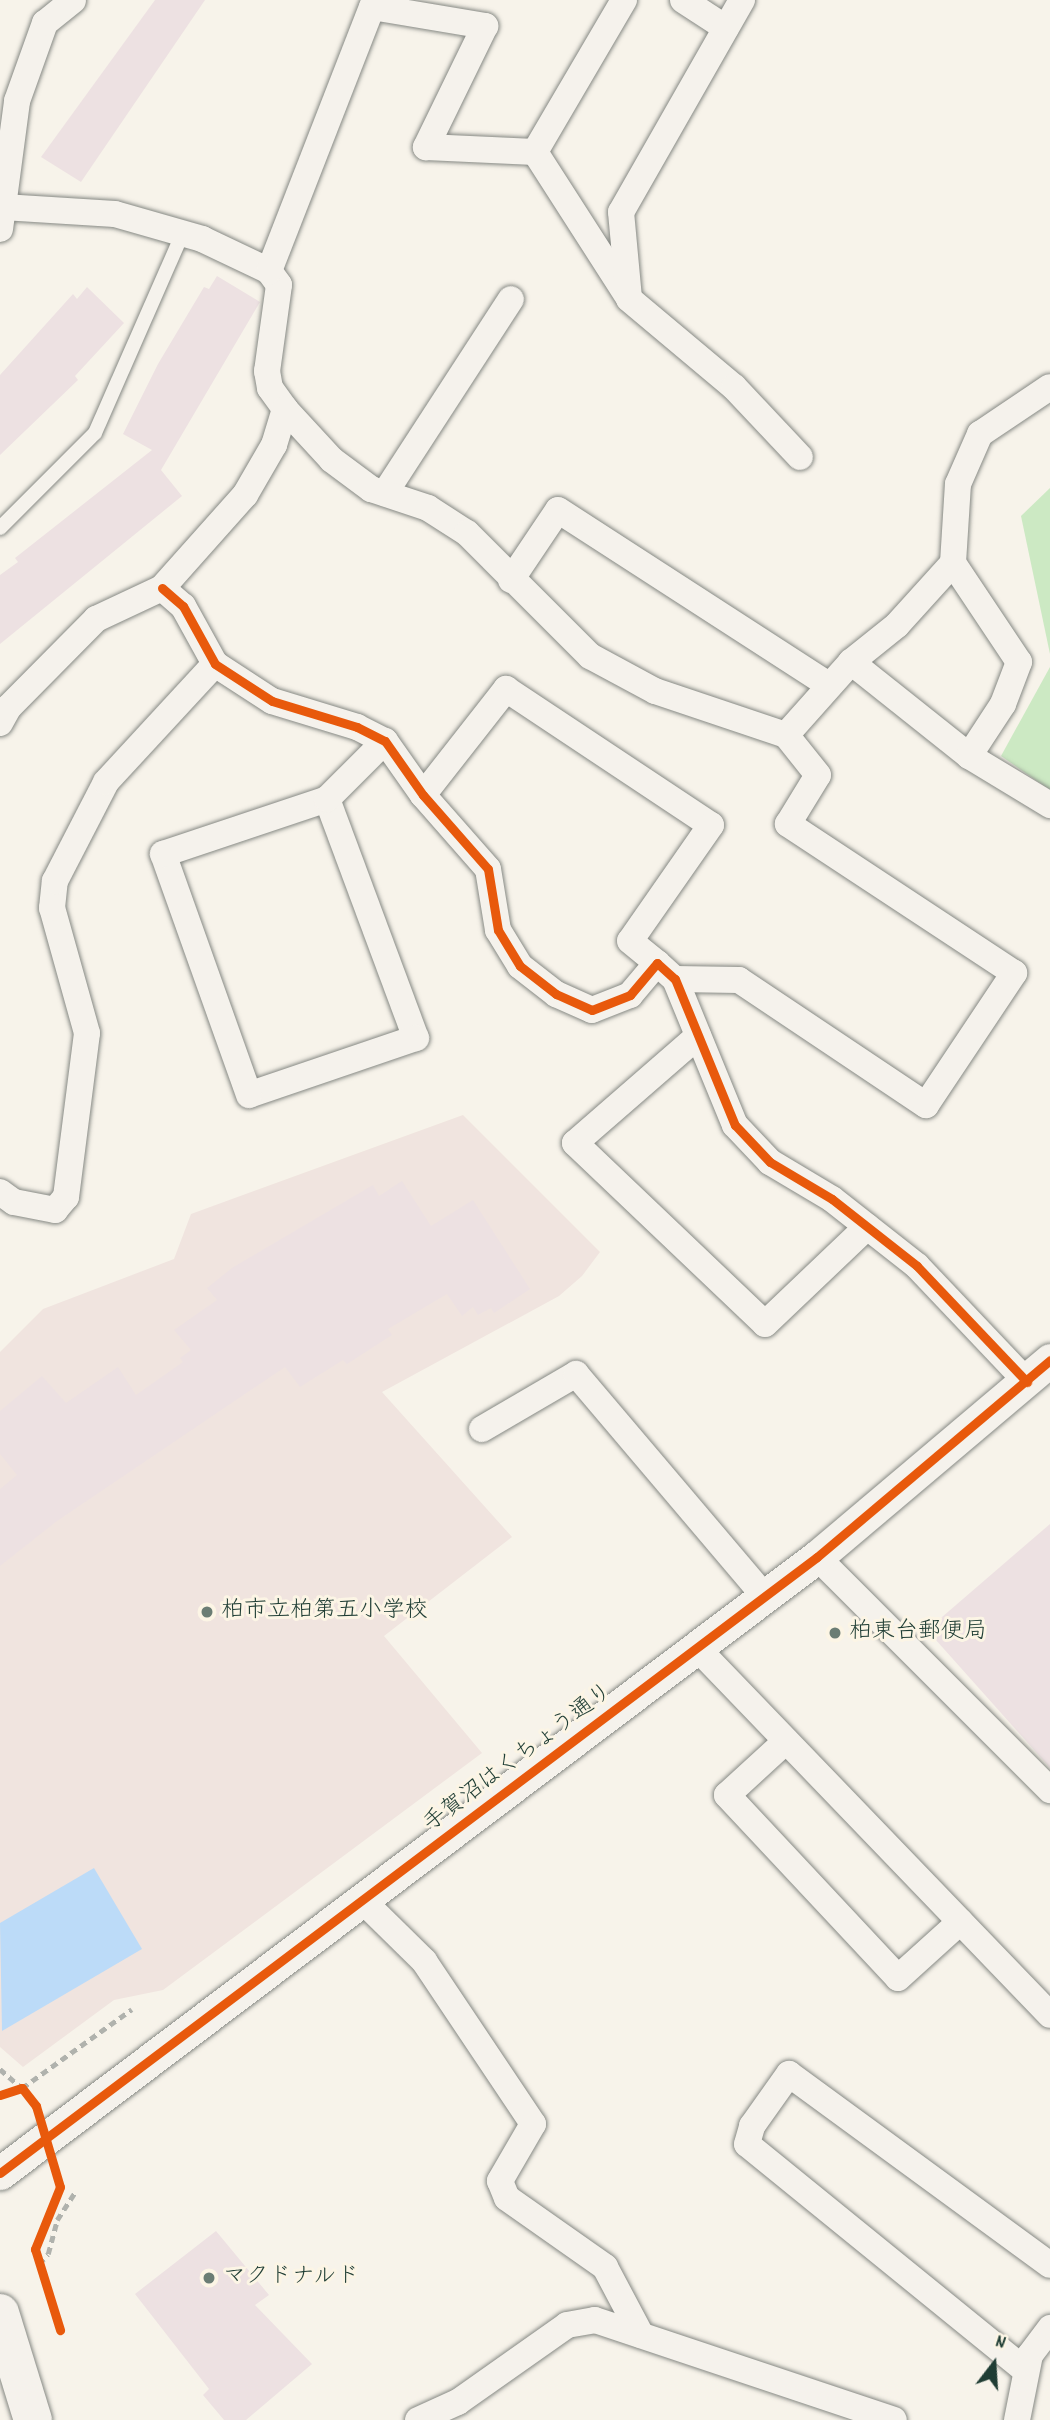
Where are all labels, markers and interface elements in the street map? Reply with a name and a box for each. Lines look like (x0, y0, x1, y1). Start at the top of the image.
place label: 柏市立柏第五小学校 (221, 1598, 428, 1626)
marker: 柏市立柏第五小学校 (199, 1604, 215, 1620)
place label: 柏東台郵便局 (849, 1619, 987, 1647)
marker: 柏東台郵便局 (827, 1625, 843, 1641)
street label: 手賀沼はくちょう通り (419, 1679, 619, 1839)
place label: マクドナルド (223, 2264, 361, 2292)
marker: マクドナルド (201, 2270, 217, 2286)
north arrow (959, 2329, 1029, 2399)
text: N (992, 2329, 1009, 2358)

